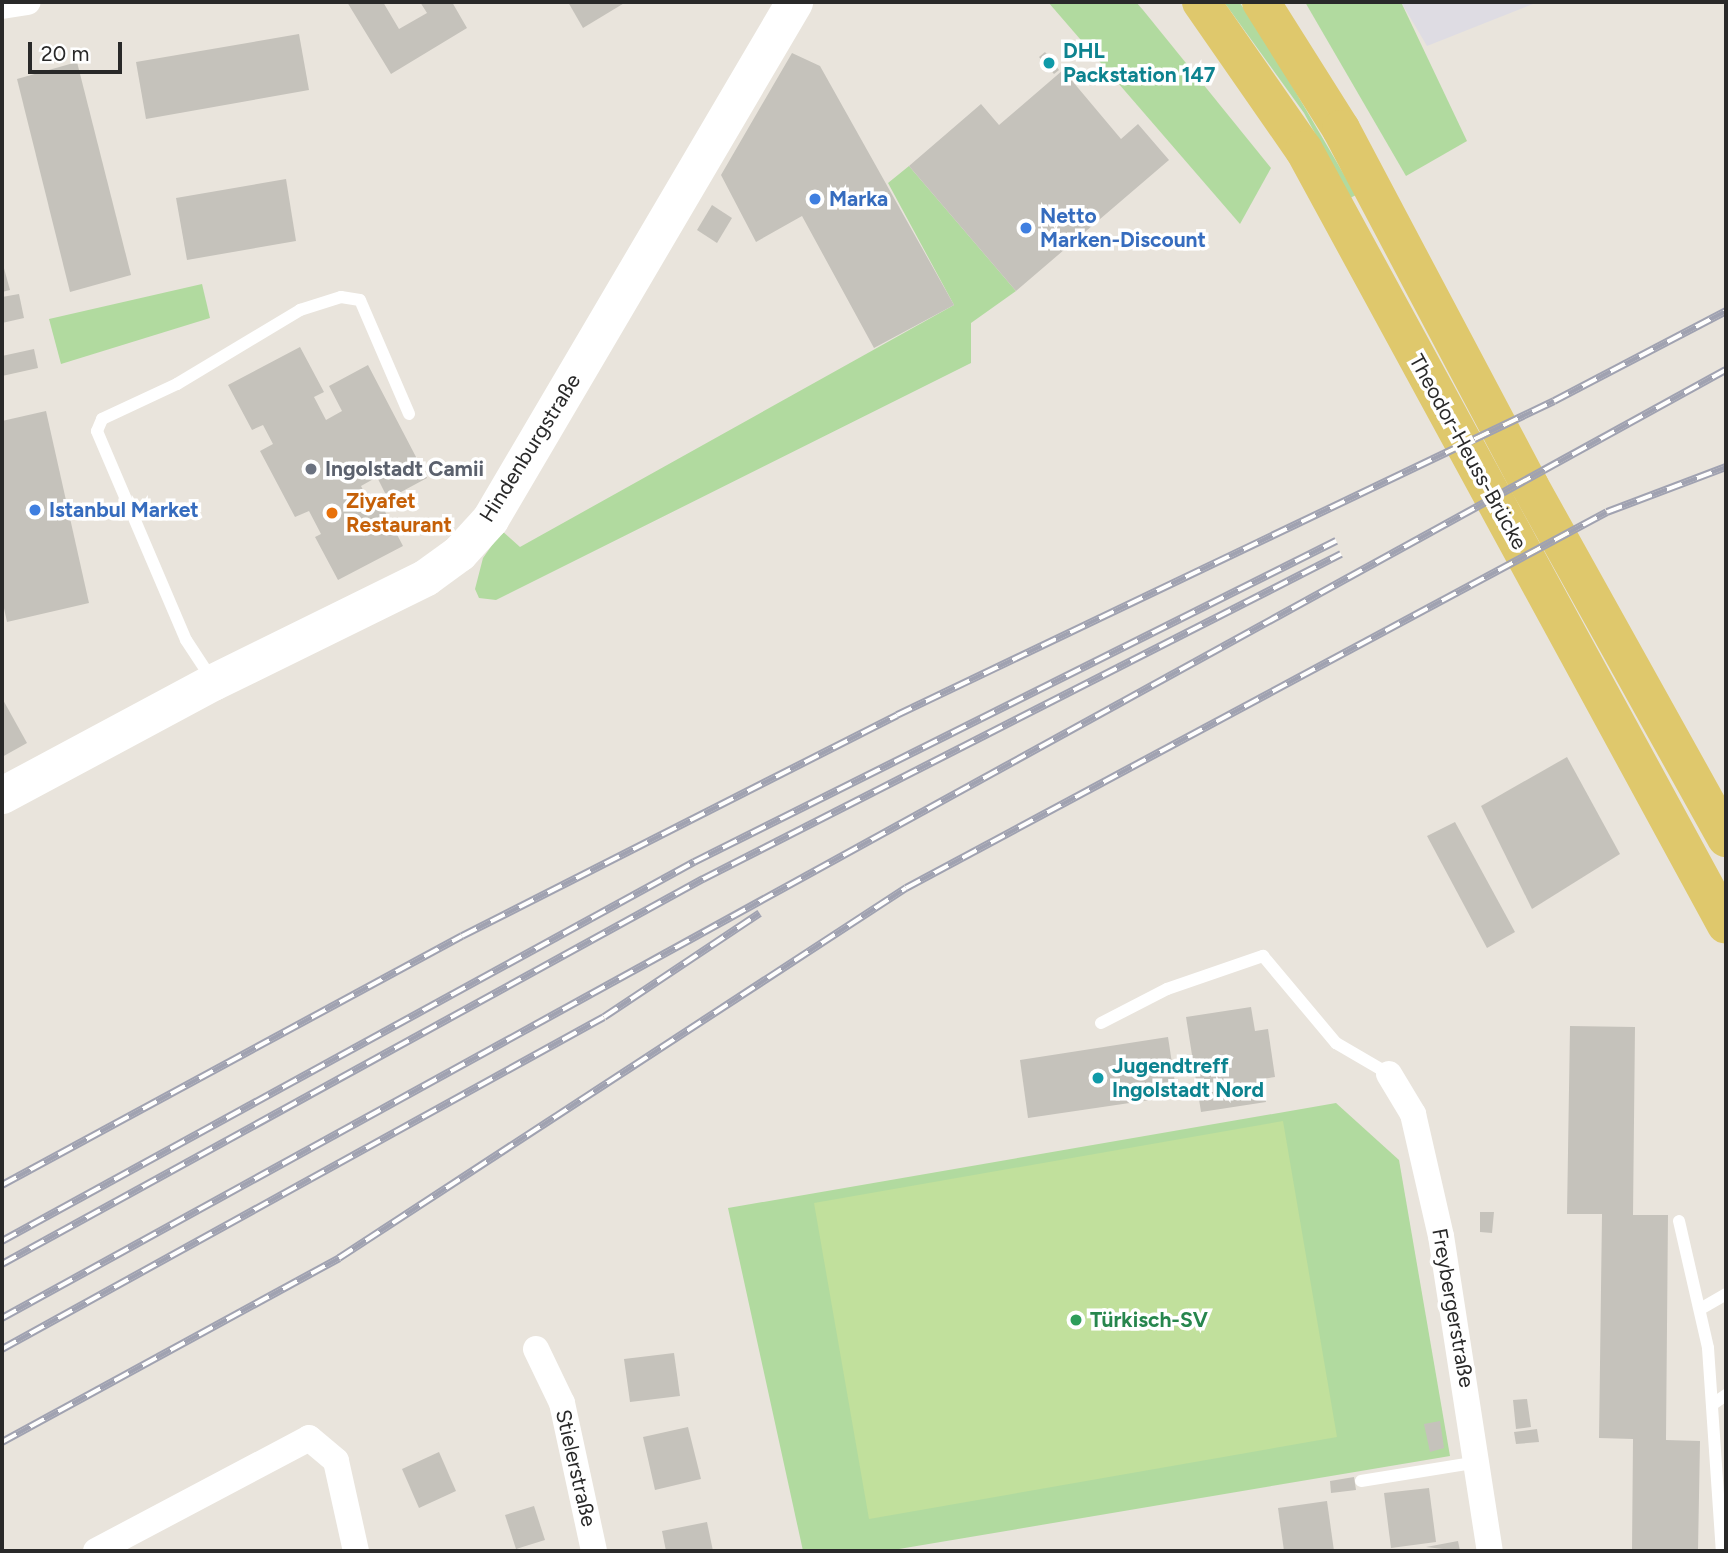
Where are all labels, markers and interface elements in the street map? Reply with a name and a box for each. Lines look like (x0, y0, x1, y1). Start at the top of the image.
scale bar (32, 28, 126, 72)
place label: DHL Packstation 147 (1063, 38, 1216, 88)
text: 20 m (41, 41, 89, 66)
marker: DHL Packstation 147 (1041, 55, 1057, 71)
place label: Marka (829, 186, 888, 212)
marker: Marka (807, 191, 823, 207)
place label: Netto Marken-Discount (1040, 203, 1206, 253)
marker: Netto Marken-Discount (1018, 220, 1034, 236)
street label: Theodor-Heuss-Brücke (1404, 350, 1532, 554)
street label: Hindenburgstraße (474, 369, 586, 527)
place label: Ingolstadt Camii (325, 456, 484, 482)
marker: Ingolstadt Camii (303, 461, 319, 477)
place label: Ziyafet Restaurant (346, 488, 452, 538)
place label: Istanbul Market (49, 497, 199, 523)
marker: Istanbul Market (27, 502, 43, 518)
marker: Ziyafet Restaurant (324, 505, 340, 521)
place label: Jugendtreff Ingolstadt Nord (1112, 1053, 1264, 1103)
marker: Jugendtreff Ingolstadt Nord (1090, 1070, 1106, 1086)
street label: Freybergerstraße (1427, 1226, 1479, 1390)
place label: Türkisch-SV (1090, 1307, 1208, 1333)
marker: Türkisch-SV (1068, 1312, 1084, 1328)
street label: Stielerstraße (550, 1407, 602, 1529)

